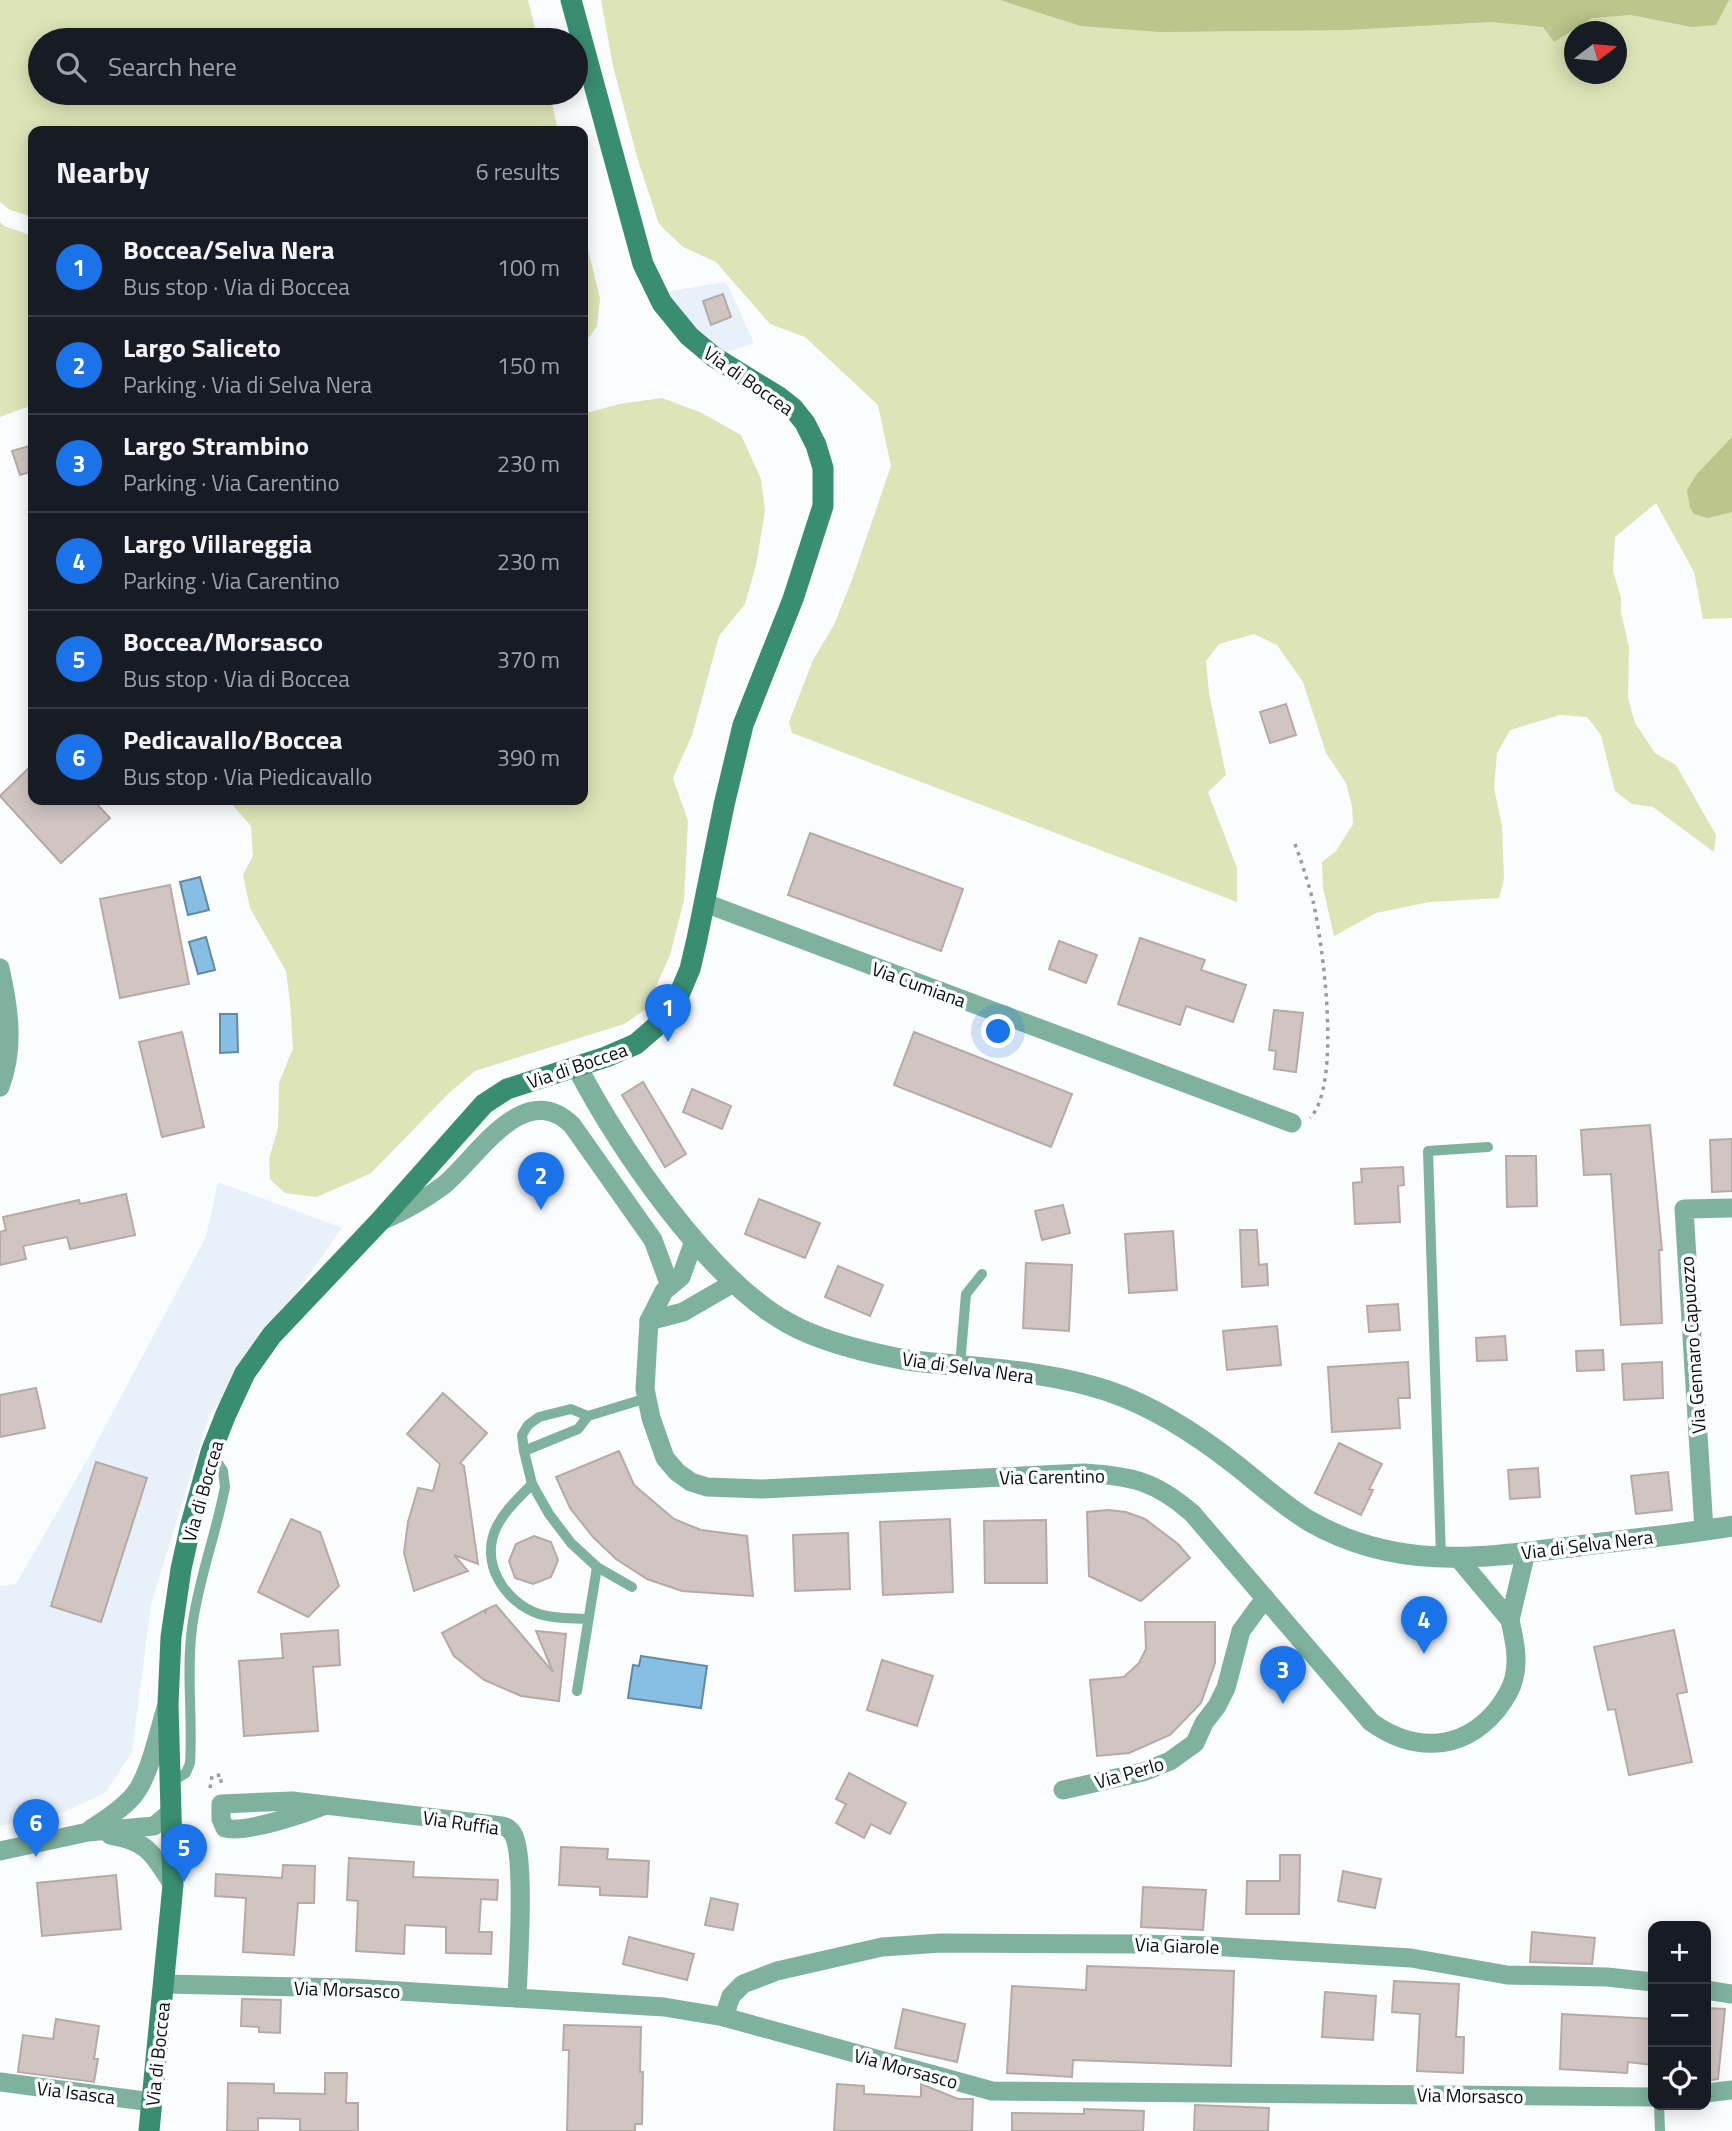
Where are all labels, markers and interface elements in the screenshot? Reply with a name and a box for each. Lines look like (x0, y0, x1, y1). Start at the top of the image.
north arrow (1564, 21, 1627, 84)
search box (28, 28, 588, 105)
text: Search here (108, 47, 237, 86)
icon: search (52, 48, 90, 86)
text: Nearby (56, 149, 149, 195)
text: 6 results (476, 154, 560, 189)
text: Boccea/Selva Nera (123, 230, 335, 269)
text: 1 (73, 250, 85, 285)
text: 100 m (497, 250, 560, 285)
text: Bus stop · Via di Boccea (123, 269, 350, 304)
text: Largo Saliceto (123, 328, 281, 367)
street label: Via di Boccea (698, 338, 801, 422)
text: 2 (73, 348, 85, 383)
text: 150 m (497, 348, 560, 383)
text: Parking · Via di Selva Nera (123, 367, 372, 402)
text: Largo Strambino (123, 426, 309, 465)
text: 3 (73, 446, 85, 481)
text: 230 m (497, 446, 560, 481)
text: Parking · Via Carentino (123, 465, 340, 500)
text: Largo Villareggia (123, 524, 312, 563)
text: 4 (73, 544, 85, 579)
text: 230 m (497, 544, 560, 579)
text: Parking · Via Carentino (123, 563, 340, 598)
text: Boccea/Morsasco (123, 622, 323, 661)
text: 5 (73, 642, 85, 677)
text: 370 m (497, 642, 560, 677)
text: Bus stop · Via di Boccea (123, 661, 350, 696)
text: Pedicavallo/Boccea (123, 720, 343, 759)
text: 6 (73, 740, 85, 775)
text: 390 m (497, 740, 560, 775)
text: Bus stop · Via Piedicavallo (123, 759, 372, 794)
street label: Via Cumiana (868, 954, 971, 1015)
pin: 1 (645, 984, 691, 1042)
your location (981, 1014, 1015, 1048)
street label: Via di Boccea (523, 1034, 632, 1096)
pin: 2 (518, 1152, 564, 1210)
street label: Via Gennaro Capuozzo (1671, 1255, 1713, 1435)
street label: Via di Selva Nera (900, 1343, 1036, 1391)
street label: Via di Boccea (174, 1436, 230, 1545)
street label: Via Carentino (999, 1461, 1105, 1491)
street label: Via di Selva Nera (1519, 1521, 1655, 1566)
pin: 4 (1401, 1596, 1447, 1654)
pin: 3 (1260, 1646, 1306, 1704)
street label: Via Perlo (1091, 1748, 1167, 1796)
pin: 6 (13, 1799, 59, 1857)
street label: Via Ruffia (421, 1802, 502, 1842)
pin: 5 (161, 1824, 207, 1882)
map controls (1648, 1921, 1711, 2110)
button: + (1648, 1921, 1711, 1984)
street label: Via Giarole (1134, 1929, 1220, 1961)
street label: Via Morsasco (293, 1973, 401, 2005)
button: − (1648, 1984, 1711, 2047)
street label: Via di Boccea (137, 2000, 177, 2107)
street label: Via Morsasco (851, 2040, 961, 2096)
button: locate (1648, 2047, 1711, 2110)
street label: Via Isasca (35, 2073, 117, 2111)
street label: Via Morsasco (1416, 2080, 1524, 2110)

